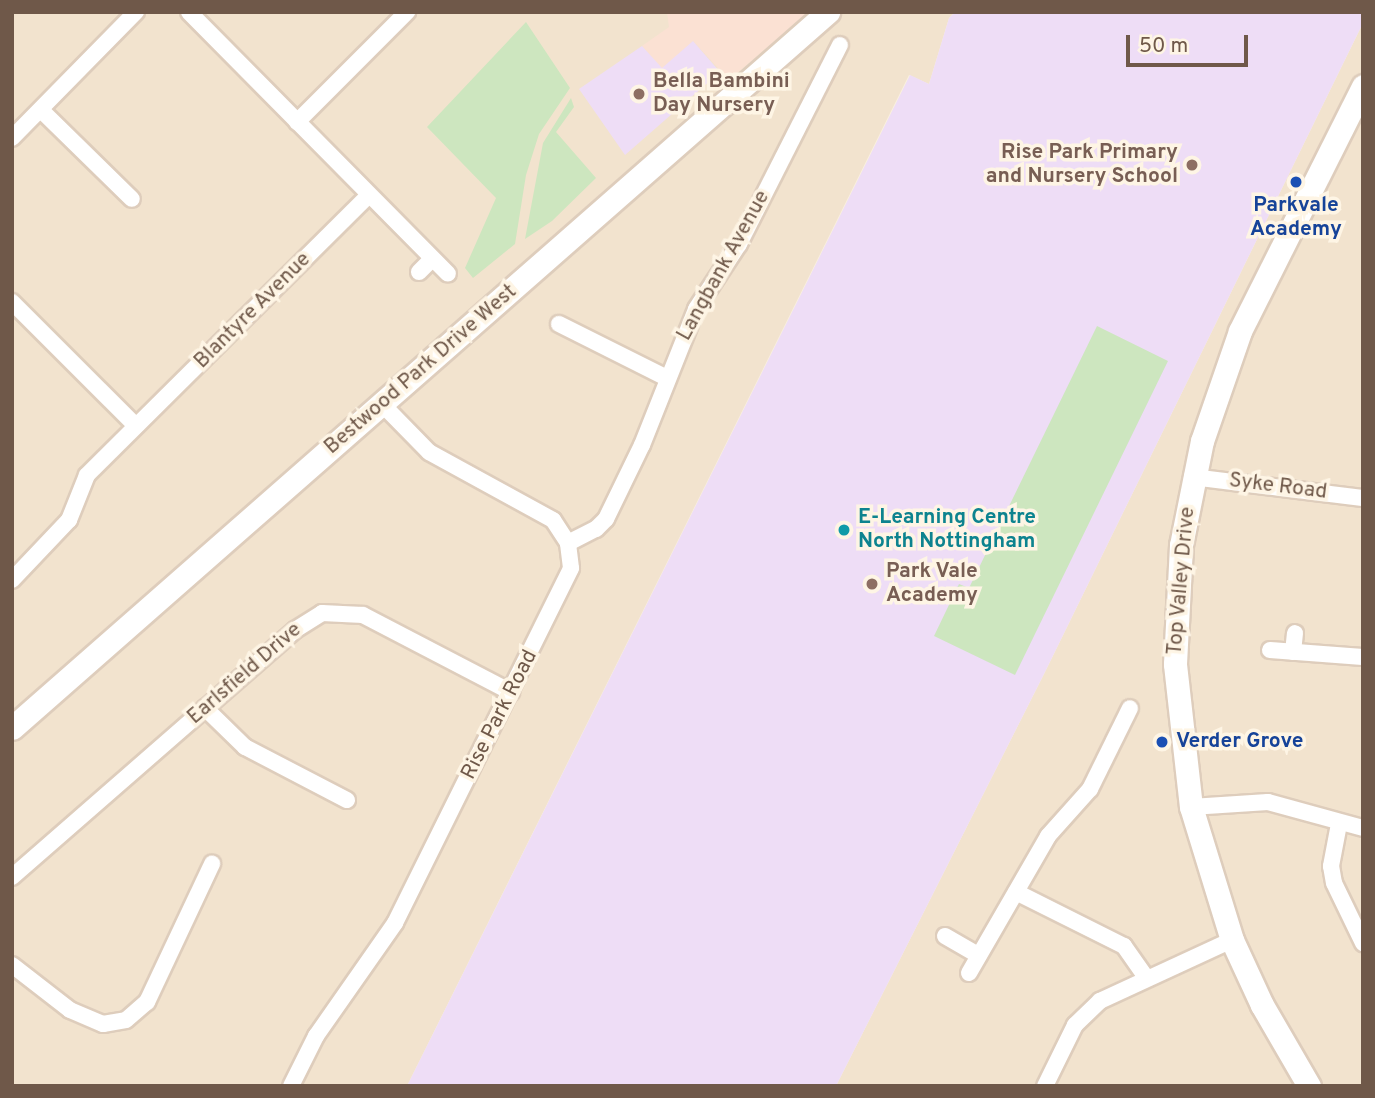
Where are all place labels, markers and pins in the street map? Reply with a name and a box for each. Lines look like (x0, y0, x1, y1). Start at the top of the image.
place label: Bella Bambini Day Nursery (653, 69, 790, 119)
marker: Bella Bambini Day Nursery (631, 86, 647, 102)
place label: Rise Park Primary and Nursery School (986, 140, 1178, 190)
marker: Rise Park Primary and Nursery School (1184, 157, 1200, 173)
marker: Parkvale Academy (1288, 174, 1304, 190)
place label: Parkvale Academy (1250, 193, 1342, 243)
place label: E-Learning Centre North Nottingham (858, 505, 1036, 555)
marker: E-Learning Centre North Nottingham (836, 522, 852, 538)
place label: Park Vale Academy (886, 559, 979, 609)
marker: Park Vale Academy (864, 576, 880, 592)
place label: Verder Grove (1176, 729, 1304, 755)
marker: Verder Grove (1154, 734, 1170, 750)

